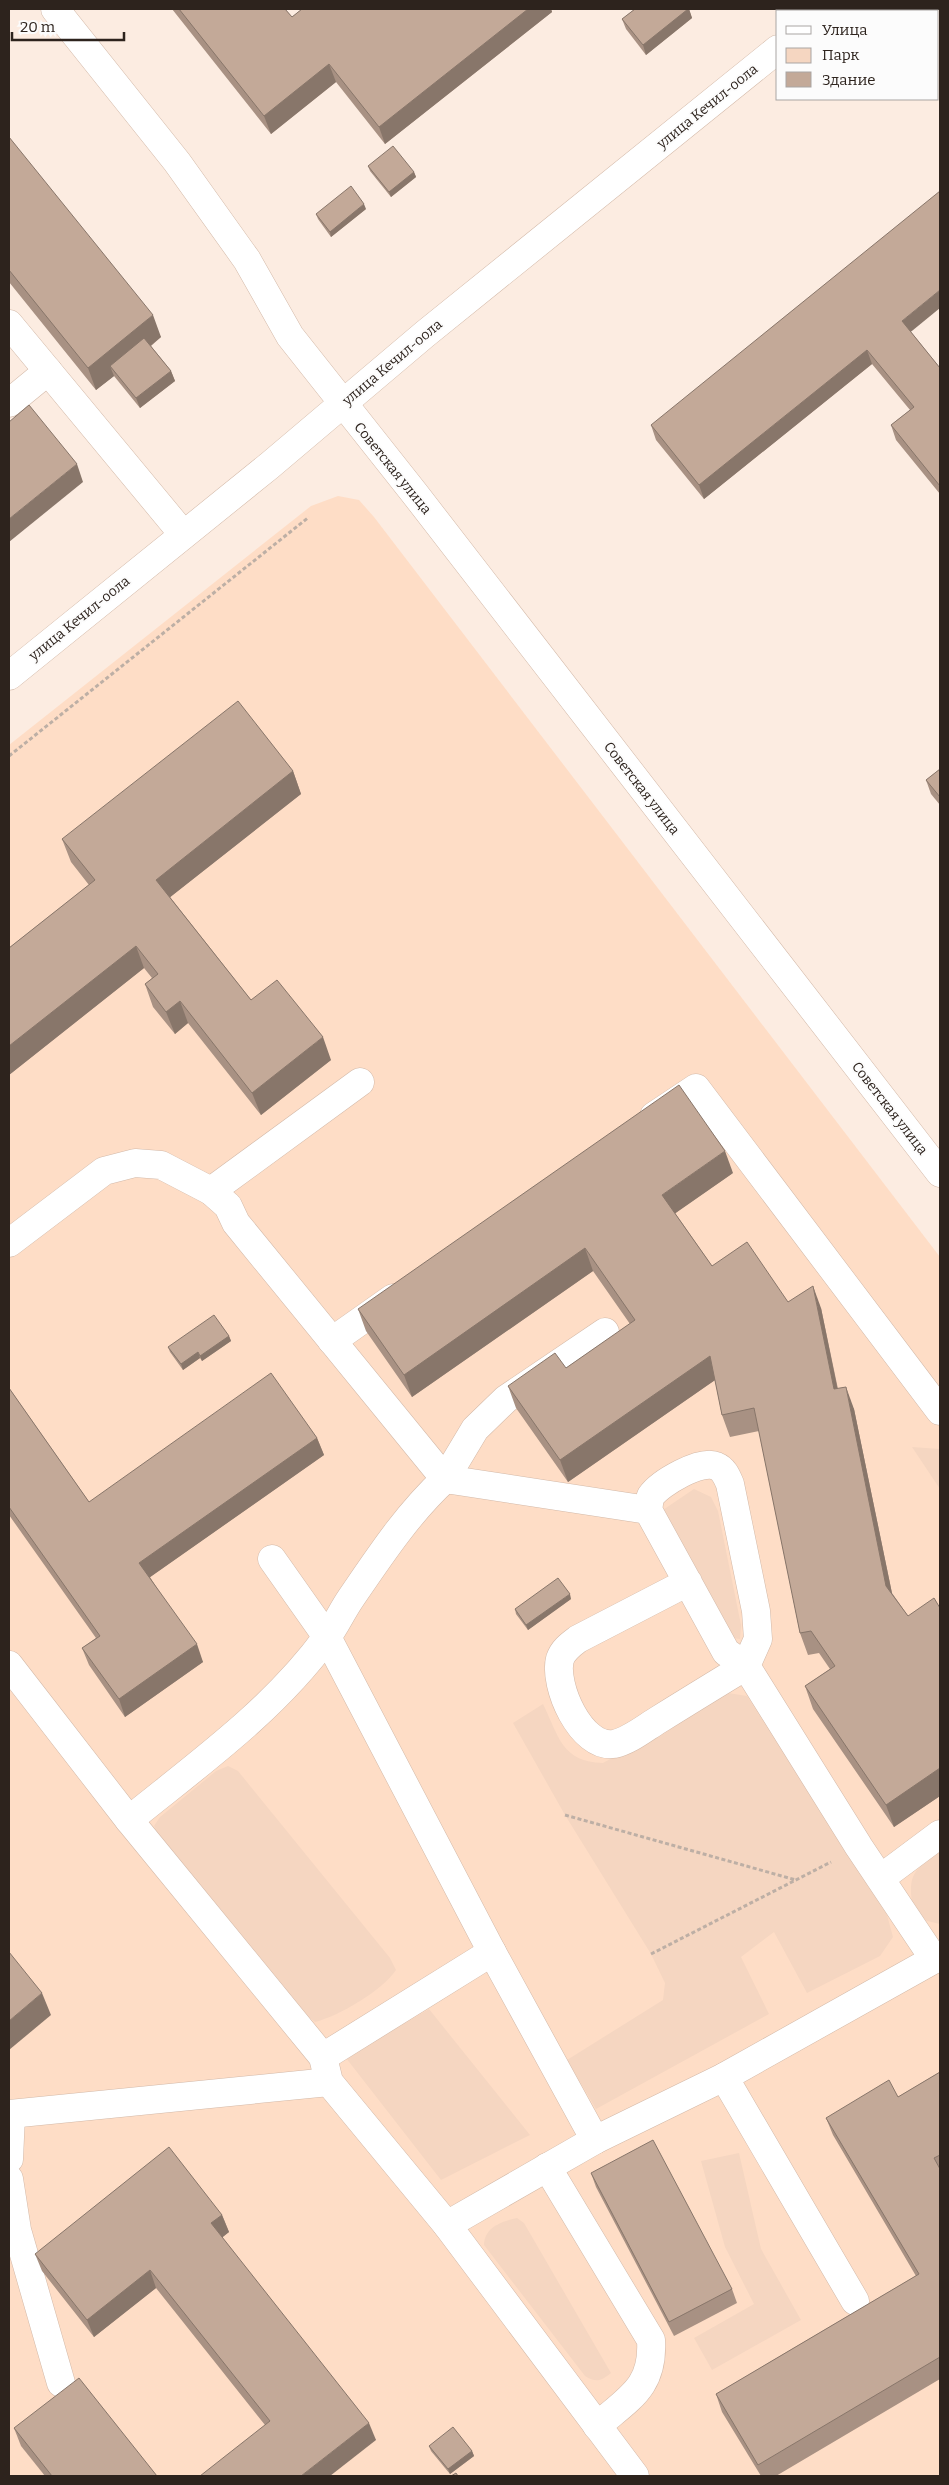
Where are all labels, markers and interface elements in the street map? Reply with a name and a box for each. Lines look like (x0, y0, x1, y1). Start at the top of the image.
scale bar (12, 10, 125, 42)
legend (776, 10, 939, 100)
text: 20 m (20, 18, 56, 36)
text: Улица (822, 21, 868, 39)
text: Парк (822, 46, 860, 64)
street label: улица Кечил-оола (653, 60, 761, 153)
text: Здание (822, 71, 876, 89)
street label: улица Кечил-оола (338, 316, 446, 410)
street label: Советская улица (350, 419, 435, 518)
street label: улица Кечил-оола (25, 572, 133, 665)
street label: Советская улица (600, 738, 683, 838)
street label: Советская улица (848, 1058, 931, 1158)

